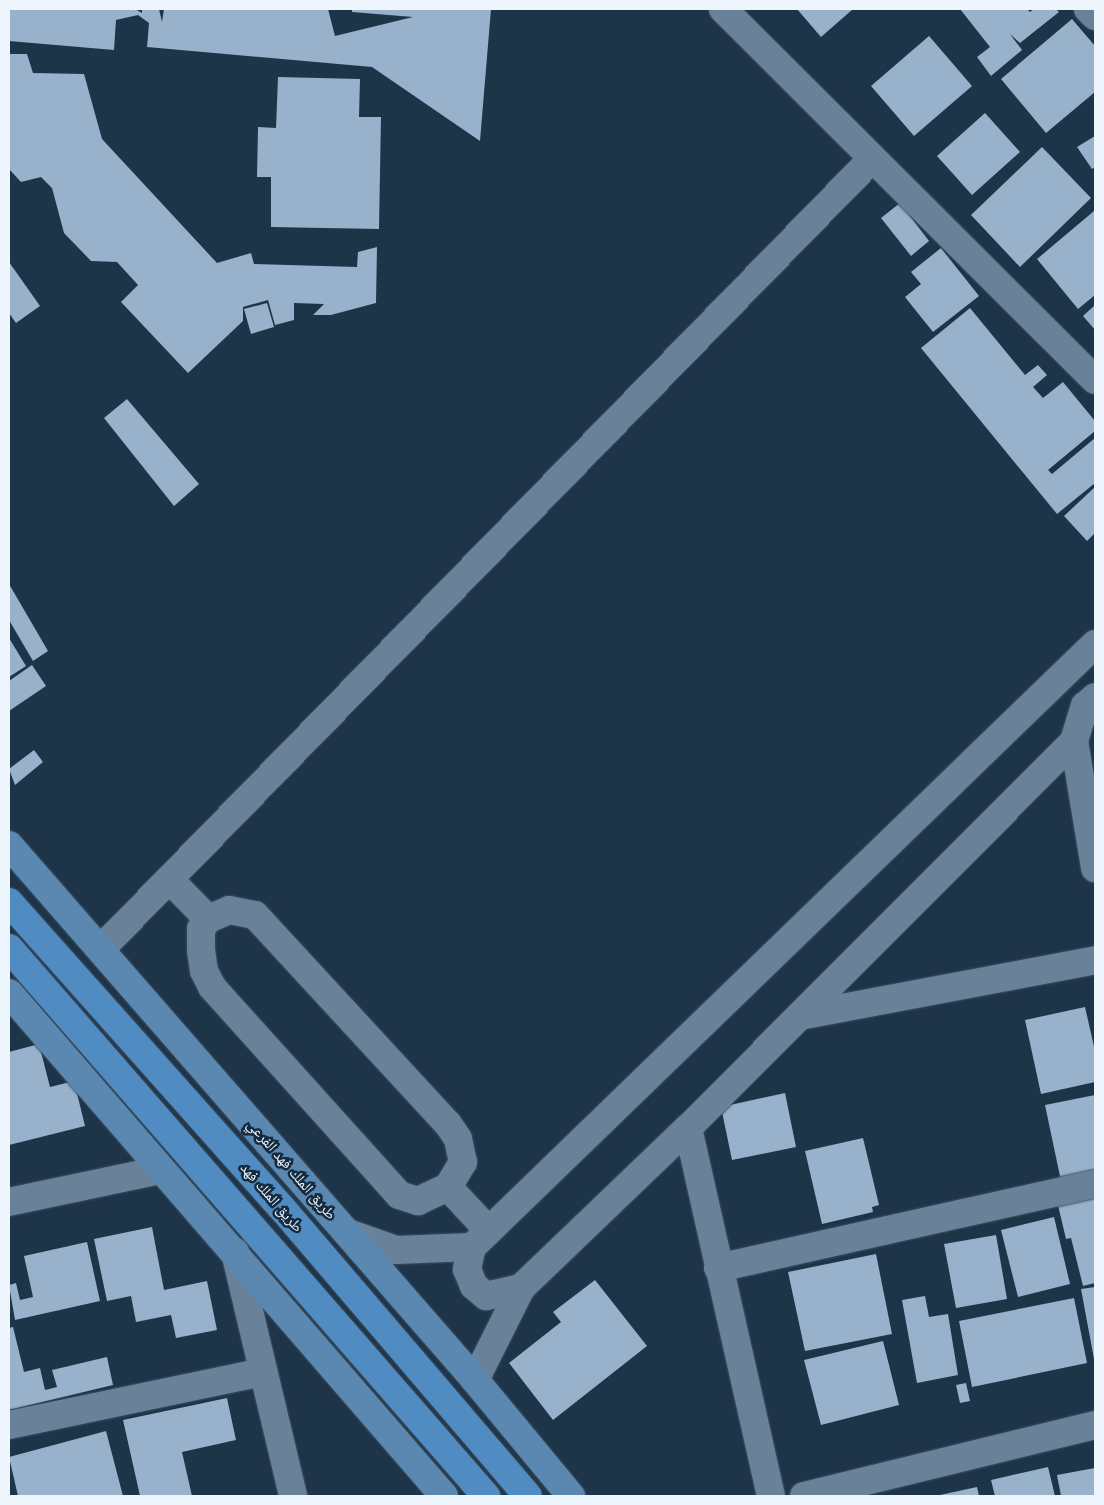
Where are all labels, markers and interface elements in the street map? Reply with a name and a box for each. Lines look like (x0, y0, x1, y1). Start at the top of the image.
street label: طريق الملك فهد الفرعي (244, 1115, 340, 1223)
street label: طريق الملك فهد (237, 1159, 307, 1235)

